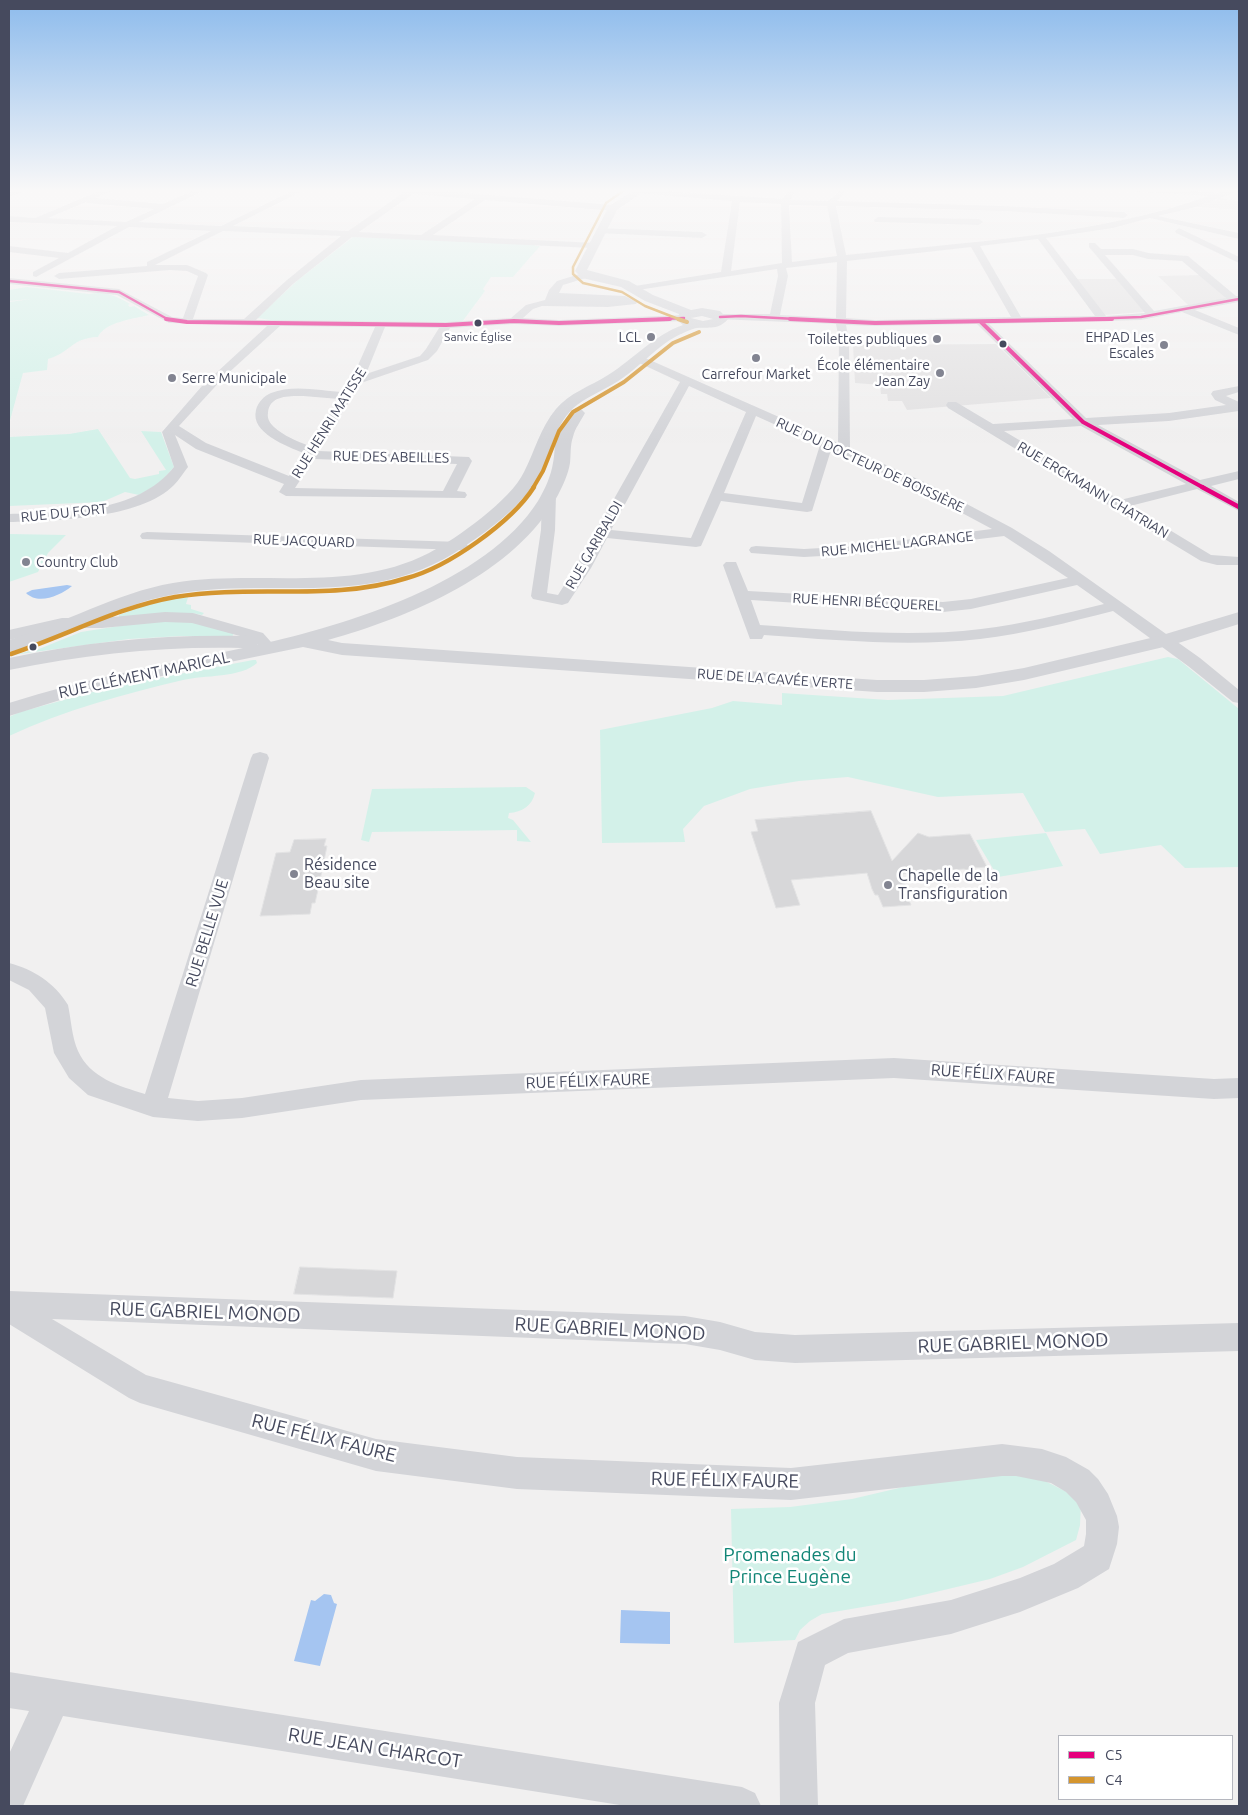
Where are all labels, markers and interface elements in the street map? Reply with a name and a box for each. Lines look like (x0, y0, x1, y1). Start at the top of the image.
marker: Sanvic Église (473, 318, 483, 328)
place label: LCL (619, 329, 641, 345)
place label: EHPAD Les Escales (1085, 329, 1154, 362)
place label: Sanvic Église (444, 330, 512, 344)
marker: LCL (645, 331, 657, 343)
place label: Toilettes publiques (807, 331, 927, 347)
marker: Toilettes publiques (931, 333, 943, 345)
unlabelled marker (998, 339, 1008, 349)
marker: EHPAD Les Escales (1158, 339, 1170, 351)
marker: Carrefour Market (750, 352, 762, 364)
place label: École élémentaire Jean Zay (817, 357, 930, 390)
street label: RUE HENRI MATISSE (288, 365, 370, 481)
place label: Carrefour Market (702, 366, 810, 382)
marker: École élémentaire Jean Zay (934, 367, 946, 379)
place label: Serre Municipale (182, 370, 287, 386)
marker: Serre Municipale (166, 372, 178, 384)
street label: RUE DU DOCTEUR DE BOISSIÈRE (773, 414, 967, 516)
street label: RUE ERCKMANN CHATRIAN (1014, 438, 1172, 542)
street label: RUE DES ABEILLES (333, 448, 449, 466)
street label: RUE GARIBALDI (562, 498, 626, 592)
street label: RUE DU FORT (20, 500, 108, 526)
street label: RUE MICHEL LAGRANGE (820, 528, 974, 560)
street label: RUE JACQUARD (253, 531, 355, 551)
place label: Country Club (36, 554, 118, 570)
marker: Country Club (20, 556, 32, 568)
street label: RUE HENRI BÉCQUEREL (792, 590, 942, 614)
unlabelled marker (28, 642, 38, 652)
street label: RUE CLÉMENT MARICAL (57, 647, 231, 703)
street label: RUE DE LA CAVÉE VERTE (696, 665, 854, 693)
place label: Résidence Beau site (304, 855, 377, 893)
place label: Chapelle de la Transfiguration (898, 866, 1008, 904)
marker: Résidence Beau site (288, 868, 300, 880)
street label: RUE BELLE VUE (181, 877, 233, 989)
marker: Chapelle de la Transfiguration (882, 879, 894, 891)
street label: RUE FÉLIX FAURE (930, 1060, 1056, 1088)
street label: RUE FÉLIX FAURE (525, 1069, 651, 1093)
street label: RUE GABRIEL MONOD (109, 1297, 301, 1327)
street label: RUE GABRIEL MONOD (514, 1313, 706, 1345)
street label: RUE GABRIEL MONOD (917, 1328, 1109, 1358)
street label: RUE FÉLIX FAURE (249, 1409, 399, 1467)
street label: RUE FÉLIX FAURE (651, 1467, 799, 1493)
park label: Promenades du Prince Eugène (723, 1544, 857, 1588)
street label: RUE JEAN CHARCOT (286, 1723, 464, 1773)
legend (1058, 1735, 1233, 1800)
text: C5 (1105, 1746, 1123, 1763)
text: C4 (1105, 1771, 1123, 1788)

